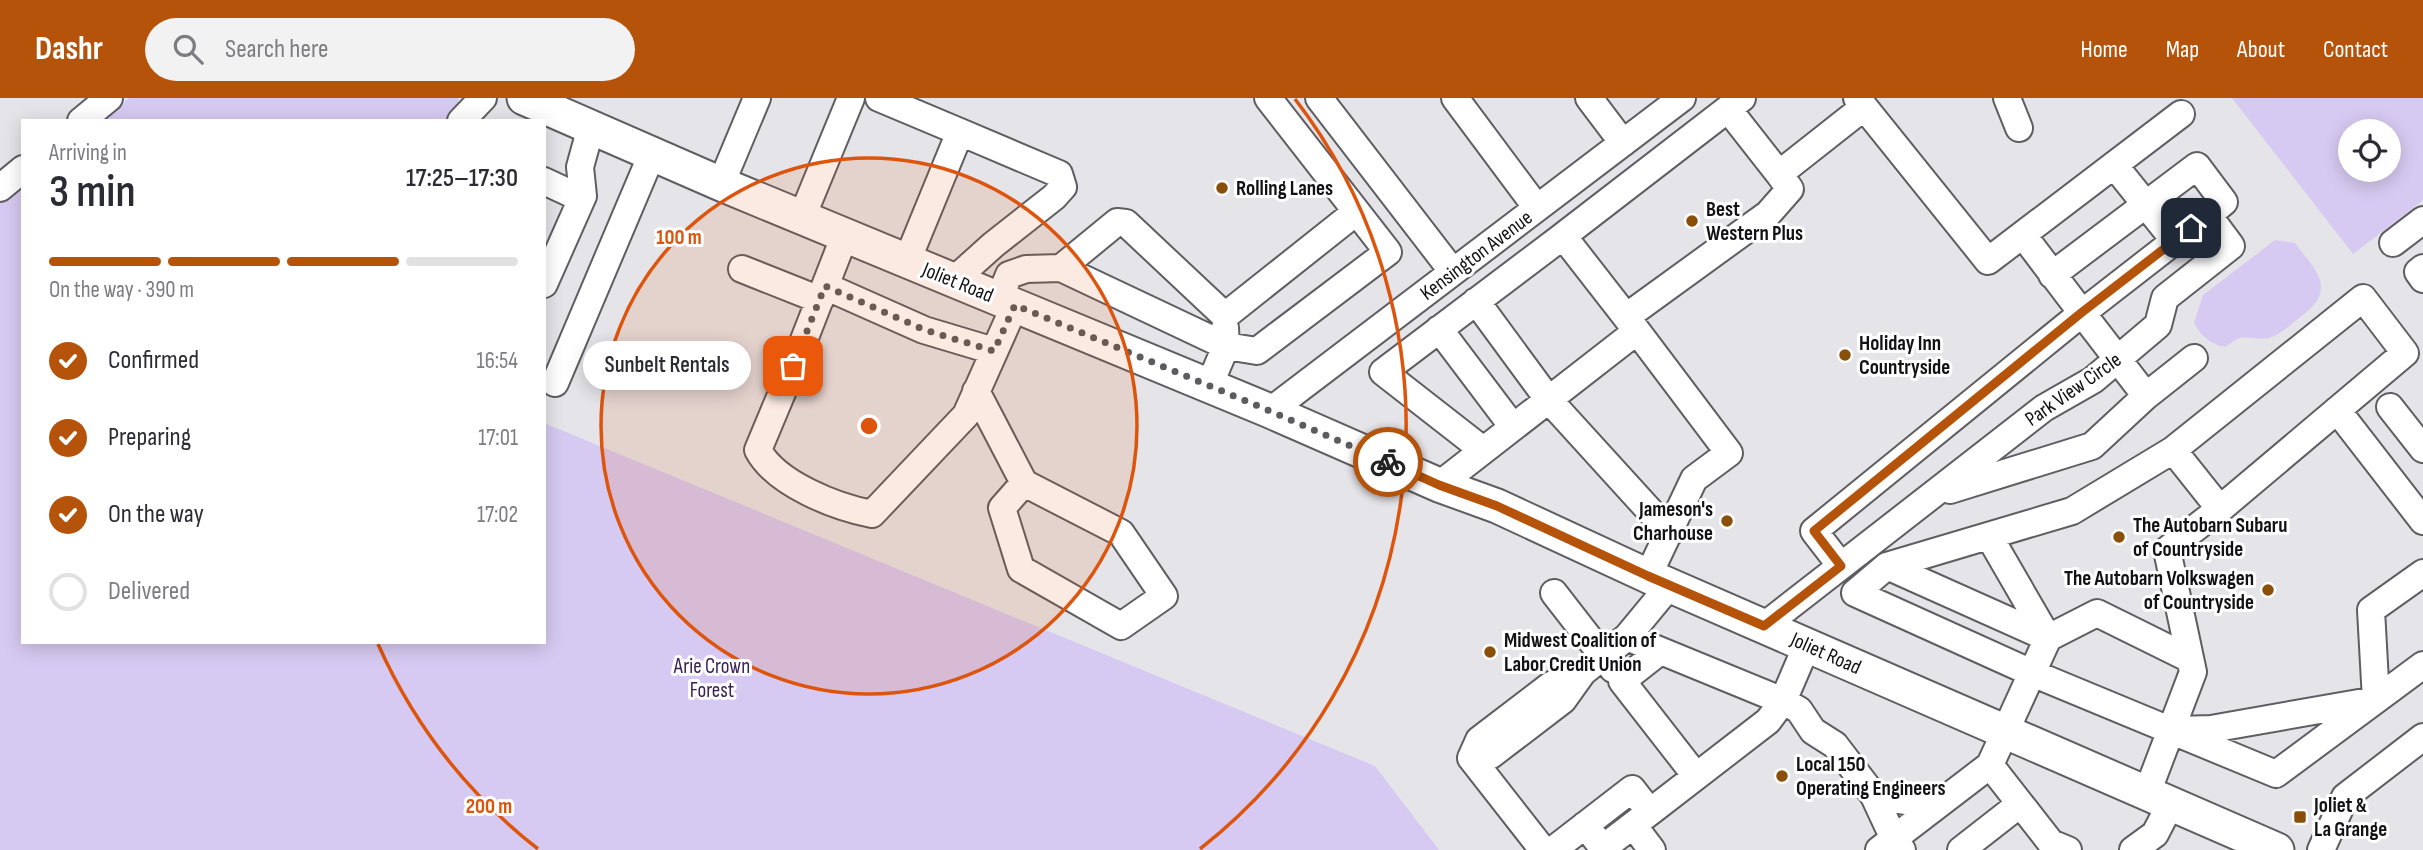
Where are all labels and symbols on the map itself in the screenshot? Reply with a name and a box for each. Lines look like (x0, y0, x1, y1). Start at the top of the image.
place label: Rolling Lanes (1236, 176, 1333, 201)
marker: Rolling Lanes (1214, 180, 1230, 196)
place label: Best Western Plus (1706, 197, 1803, 246)
pin (2161, 198, 2221, 258)
street label: Kensington Avenue (1415, 205, 1537, 306)
marker: Best Western Plus (1684, 213, 1700, 229)
text: 100 m (656, 225, 702, 250)
street label: Joliet Road (918, 257, 997, 308)
place label: Holiday Inn Countryside (1859, 331, 1950, 380)
pin (763, 336, 823, 396)
callout: Sunbelt Rentals (583, 342, 751, 390)
marker: Holiday Inn Countryside (1837, 347, 1853, 363)
street label: Park View Circle (2020, 347, 2126, 432)
centre of rings (857, 414, 881, 438)
courier (1353, 427, 1423, 497)
place label: Jameson's Charhouse (1633, 497, 1713, 546)
marker: Jameson's Charhouse (1719, 513, 1735, 529)
place label: The Autobarn Subaru of Countryside (2133, 513, 2288, 562)
marker: The Autobarn Subaru of Countryside (2111, 529, 2127, 545)
place label: The Autobarn Volkswagen of Countryside (2064, 566, 2254, 615)
marker: The Autobarn Volkswagen of Countryside (2260, 582, 2276, 598)
street label: Joliet Road (1786, 627, 1865, 680)
place label: Midwest Coalition of Labor Credit Union (1504, 628, 1657, 677)
marker: Midwest Coalition of Labor Credit Union (1482, 644, 1498, 660)
park label: Arie Crown Forest (673, 654, 750, 703)
place label: Local 150 Operating Engineers (1796, 752, 1946, 801)
marker: Local 150 Operating Engineers (1774, 768, 1790, 784)
place label: Joliet & La Grange (2313, 793, 2387, 842)
text: 200 m (466, 794, 512, 819)
marker: Joliet & La Grange (2292, 809, 2308, 825)

